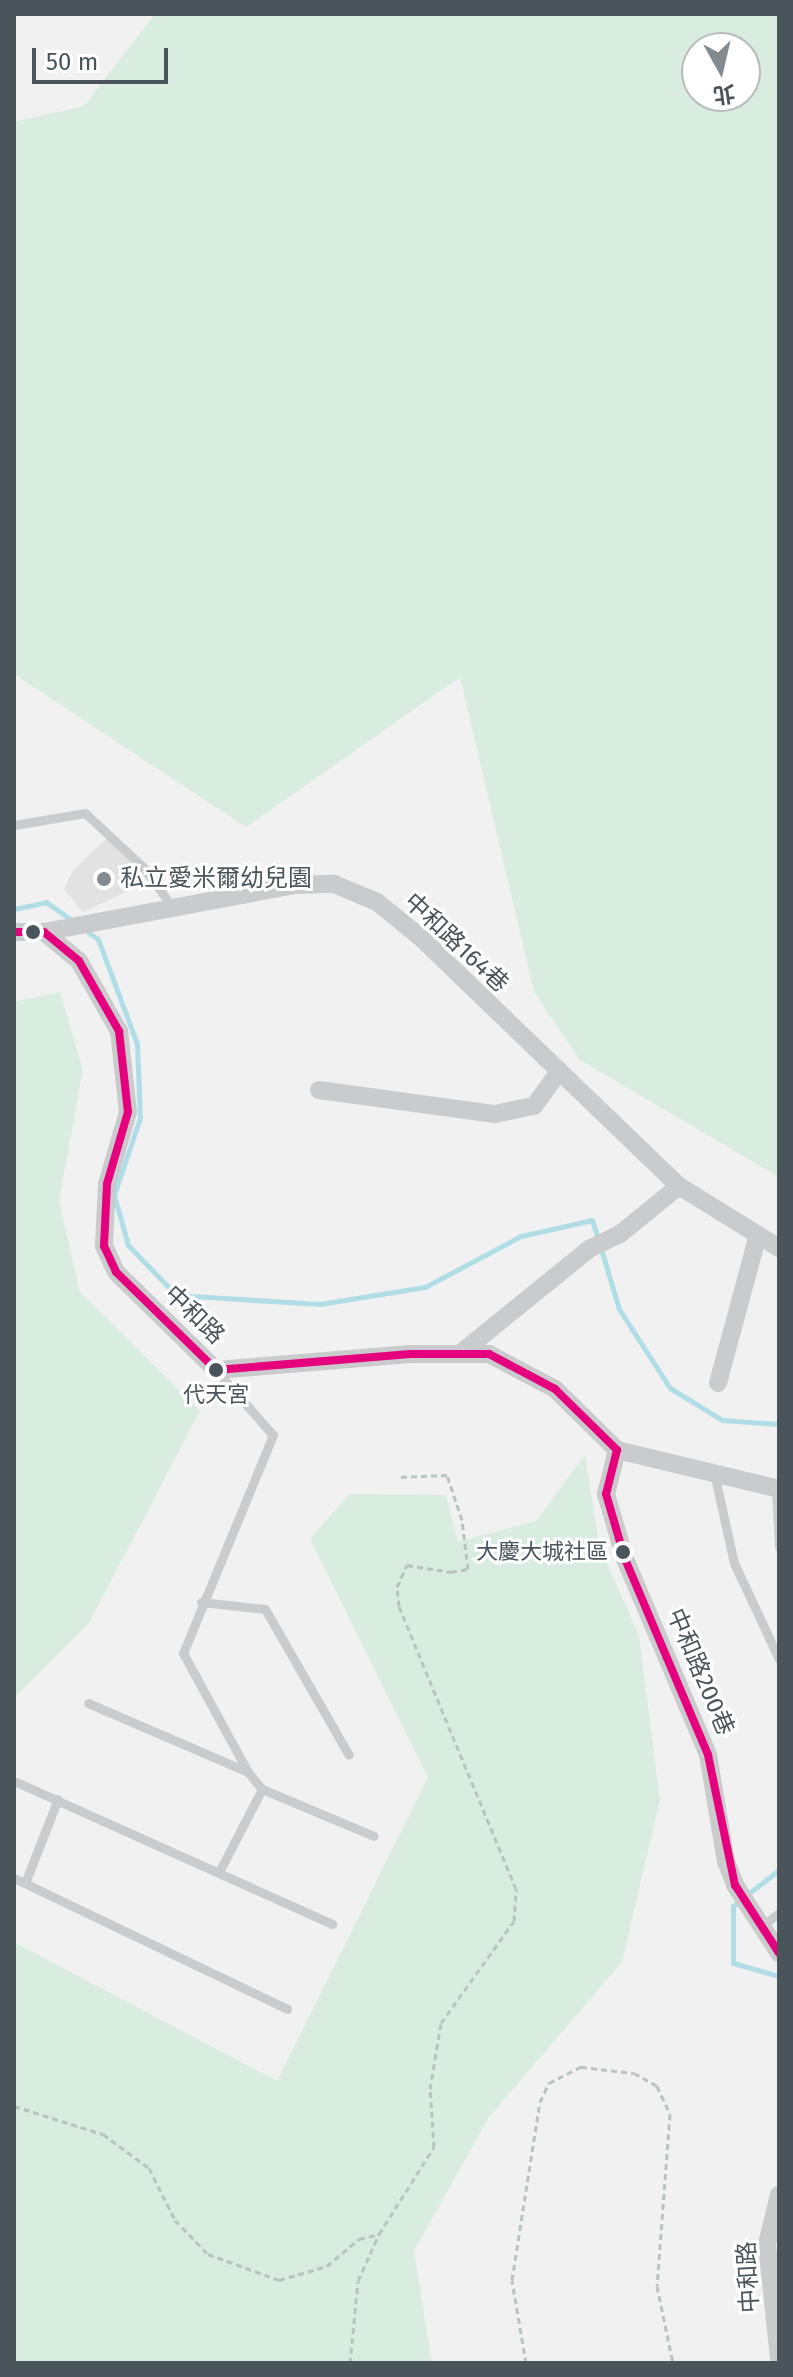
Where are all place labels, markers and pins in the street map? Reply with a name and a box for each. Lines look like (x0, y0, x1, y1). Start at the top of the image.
place label: 私立愛米爾幼兒園 (120, 865, 312, 893)
marker: 私立愛米爾幼兒園 (95, 870, 113, 888)
unlabelled marker (25, 924, 41, 940)
marker: 代天宮 (208, 1362, 224, 1378)
place label: 代天宮 (183, 1382, 249, 1408)
place label: 大慶大城社區 (476, 1539, 608, 1565)
marker: 大慶大城社區 (615, 1544, 631, 1560)

